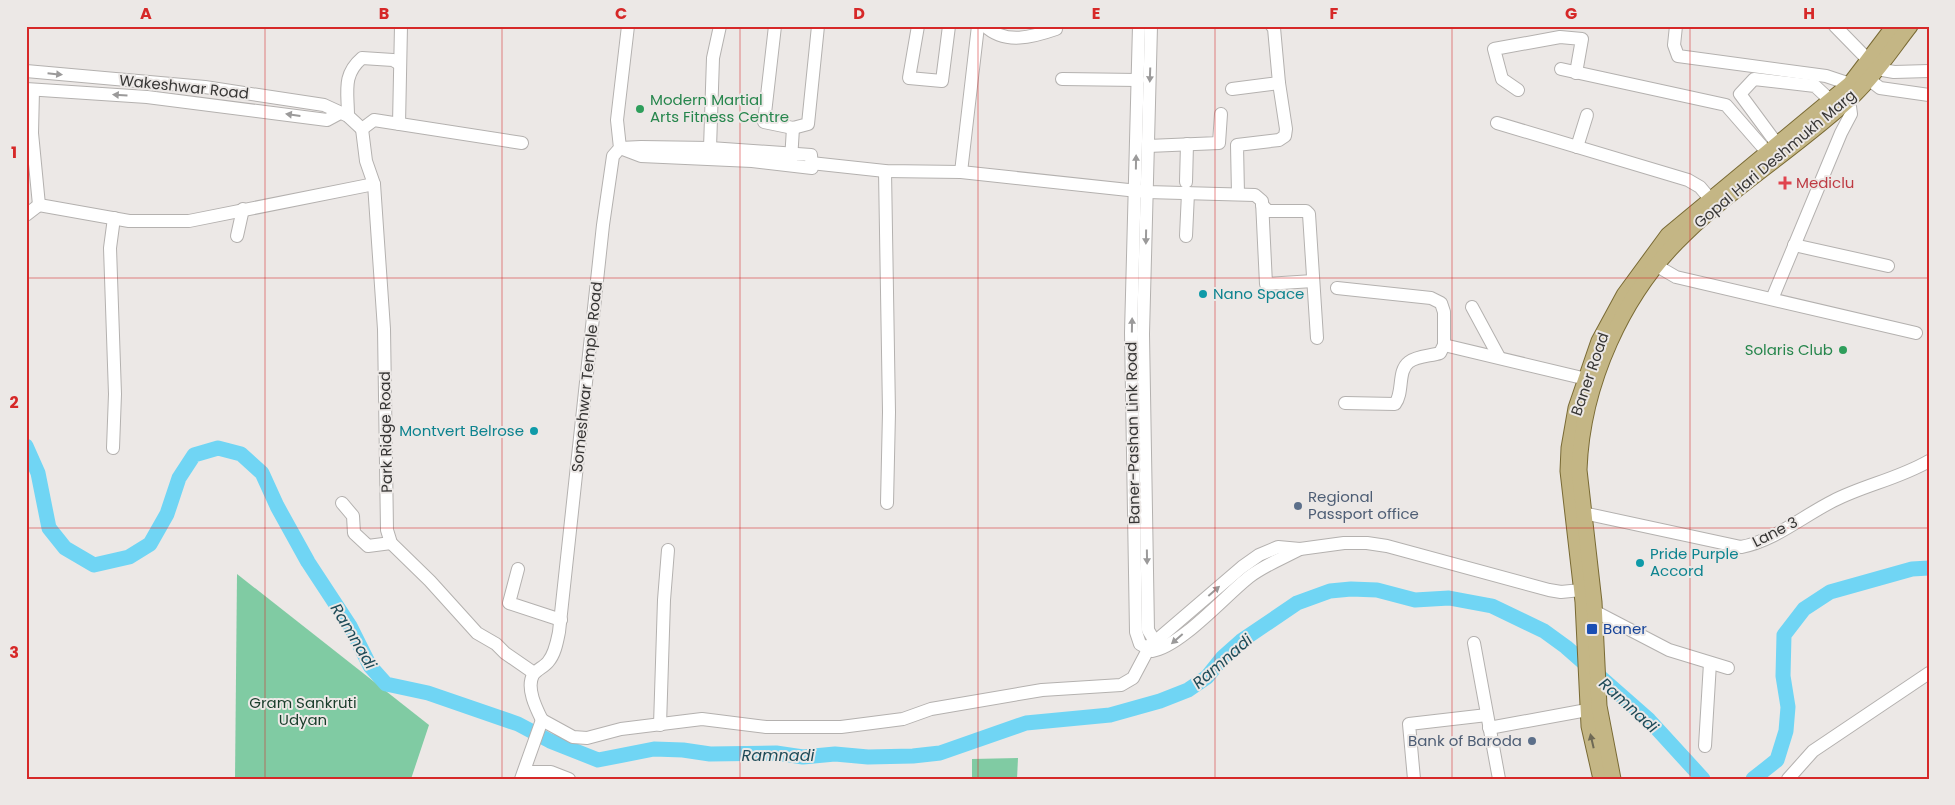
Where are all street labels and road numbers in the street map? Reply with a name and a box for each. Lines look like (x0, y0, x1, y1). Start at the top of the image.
street label: Wakeshwar Road (118, 69, 250, 104)
street label: Gopal Hari Deshmukh Marg (1689, 85, 1860, 233)
street label: Someshwar Temple Road (566, 281, 607, 473)
street label: Baner Road (1565, 329, 1614, 418)
street label: Baner-Pashan Link Road (1120, 342, 1145, 524)
street label: Park Ridge Road (374, 371, 397, 493)
street label: Lane 3 (1748, 511, 1801, 552)

